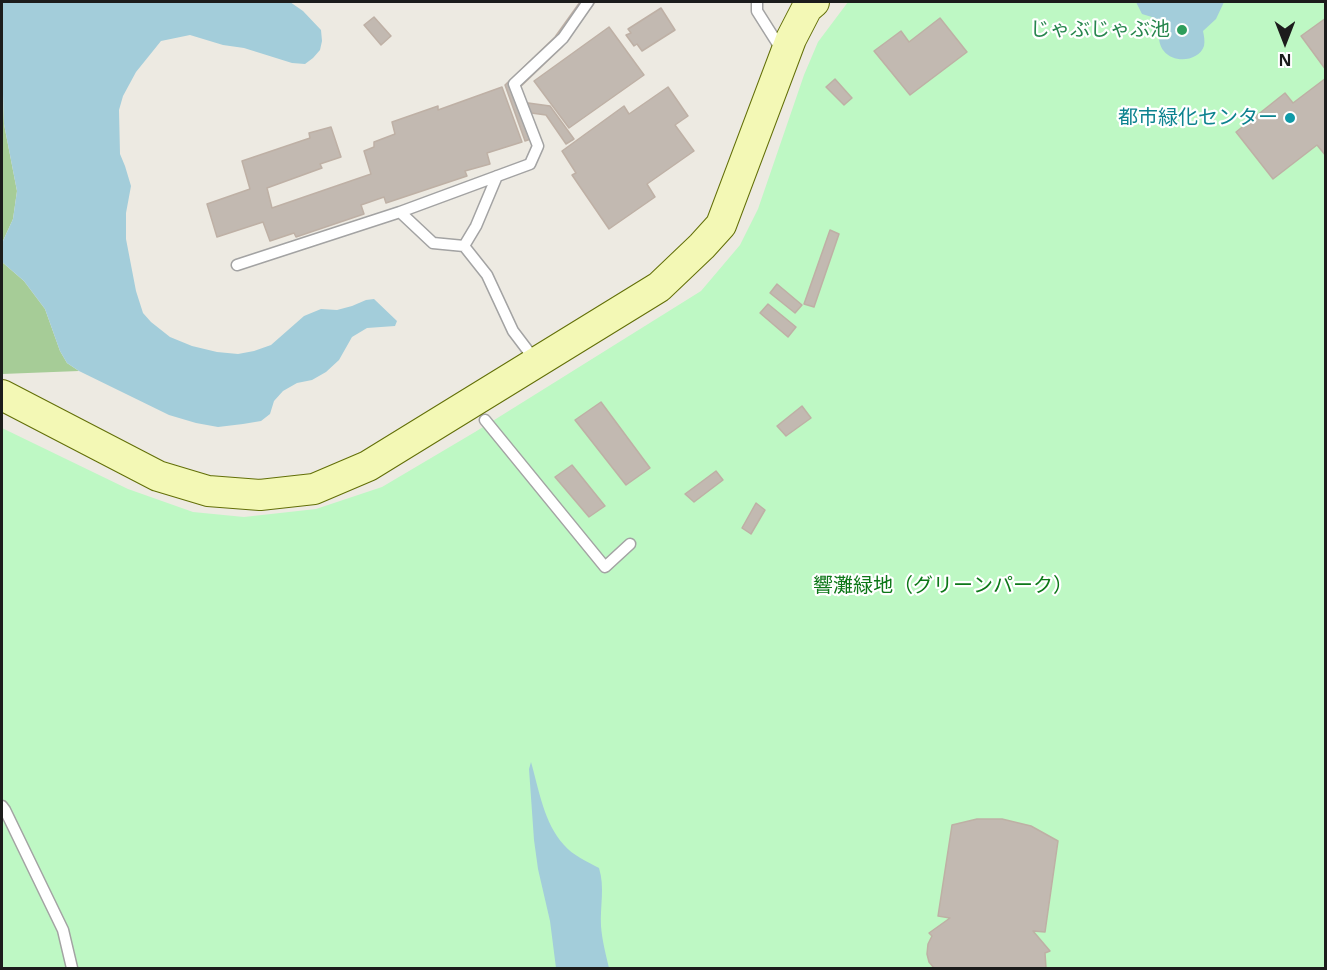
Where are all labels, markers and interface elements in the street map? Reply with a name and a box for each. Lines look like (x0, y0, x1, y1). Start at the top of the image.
north arrow (1255, 12, 1315, 72)
place label: じゃぶじゃぶ池 (1030, 18, 1170, 42)
marker: じゃぶじゃぶ池 (1175, 23, 1189, 37)
text: N (1279, 49, 1292, 71)
place label: 都市緑化センター (1118, 106, 1278, 130)
marker: 都市緑化センター (1283, 111, 1297, 125)
park label: 響灘緑地（グリーンパーク） (813, 574, 1073, 598)

